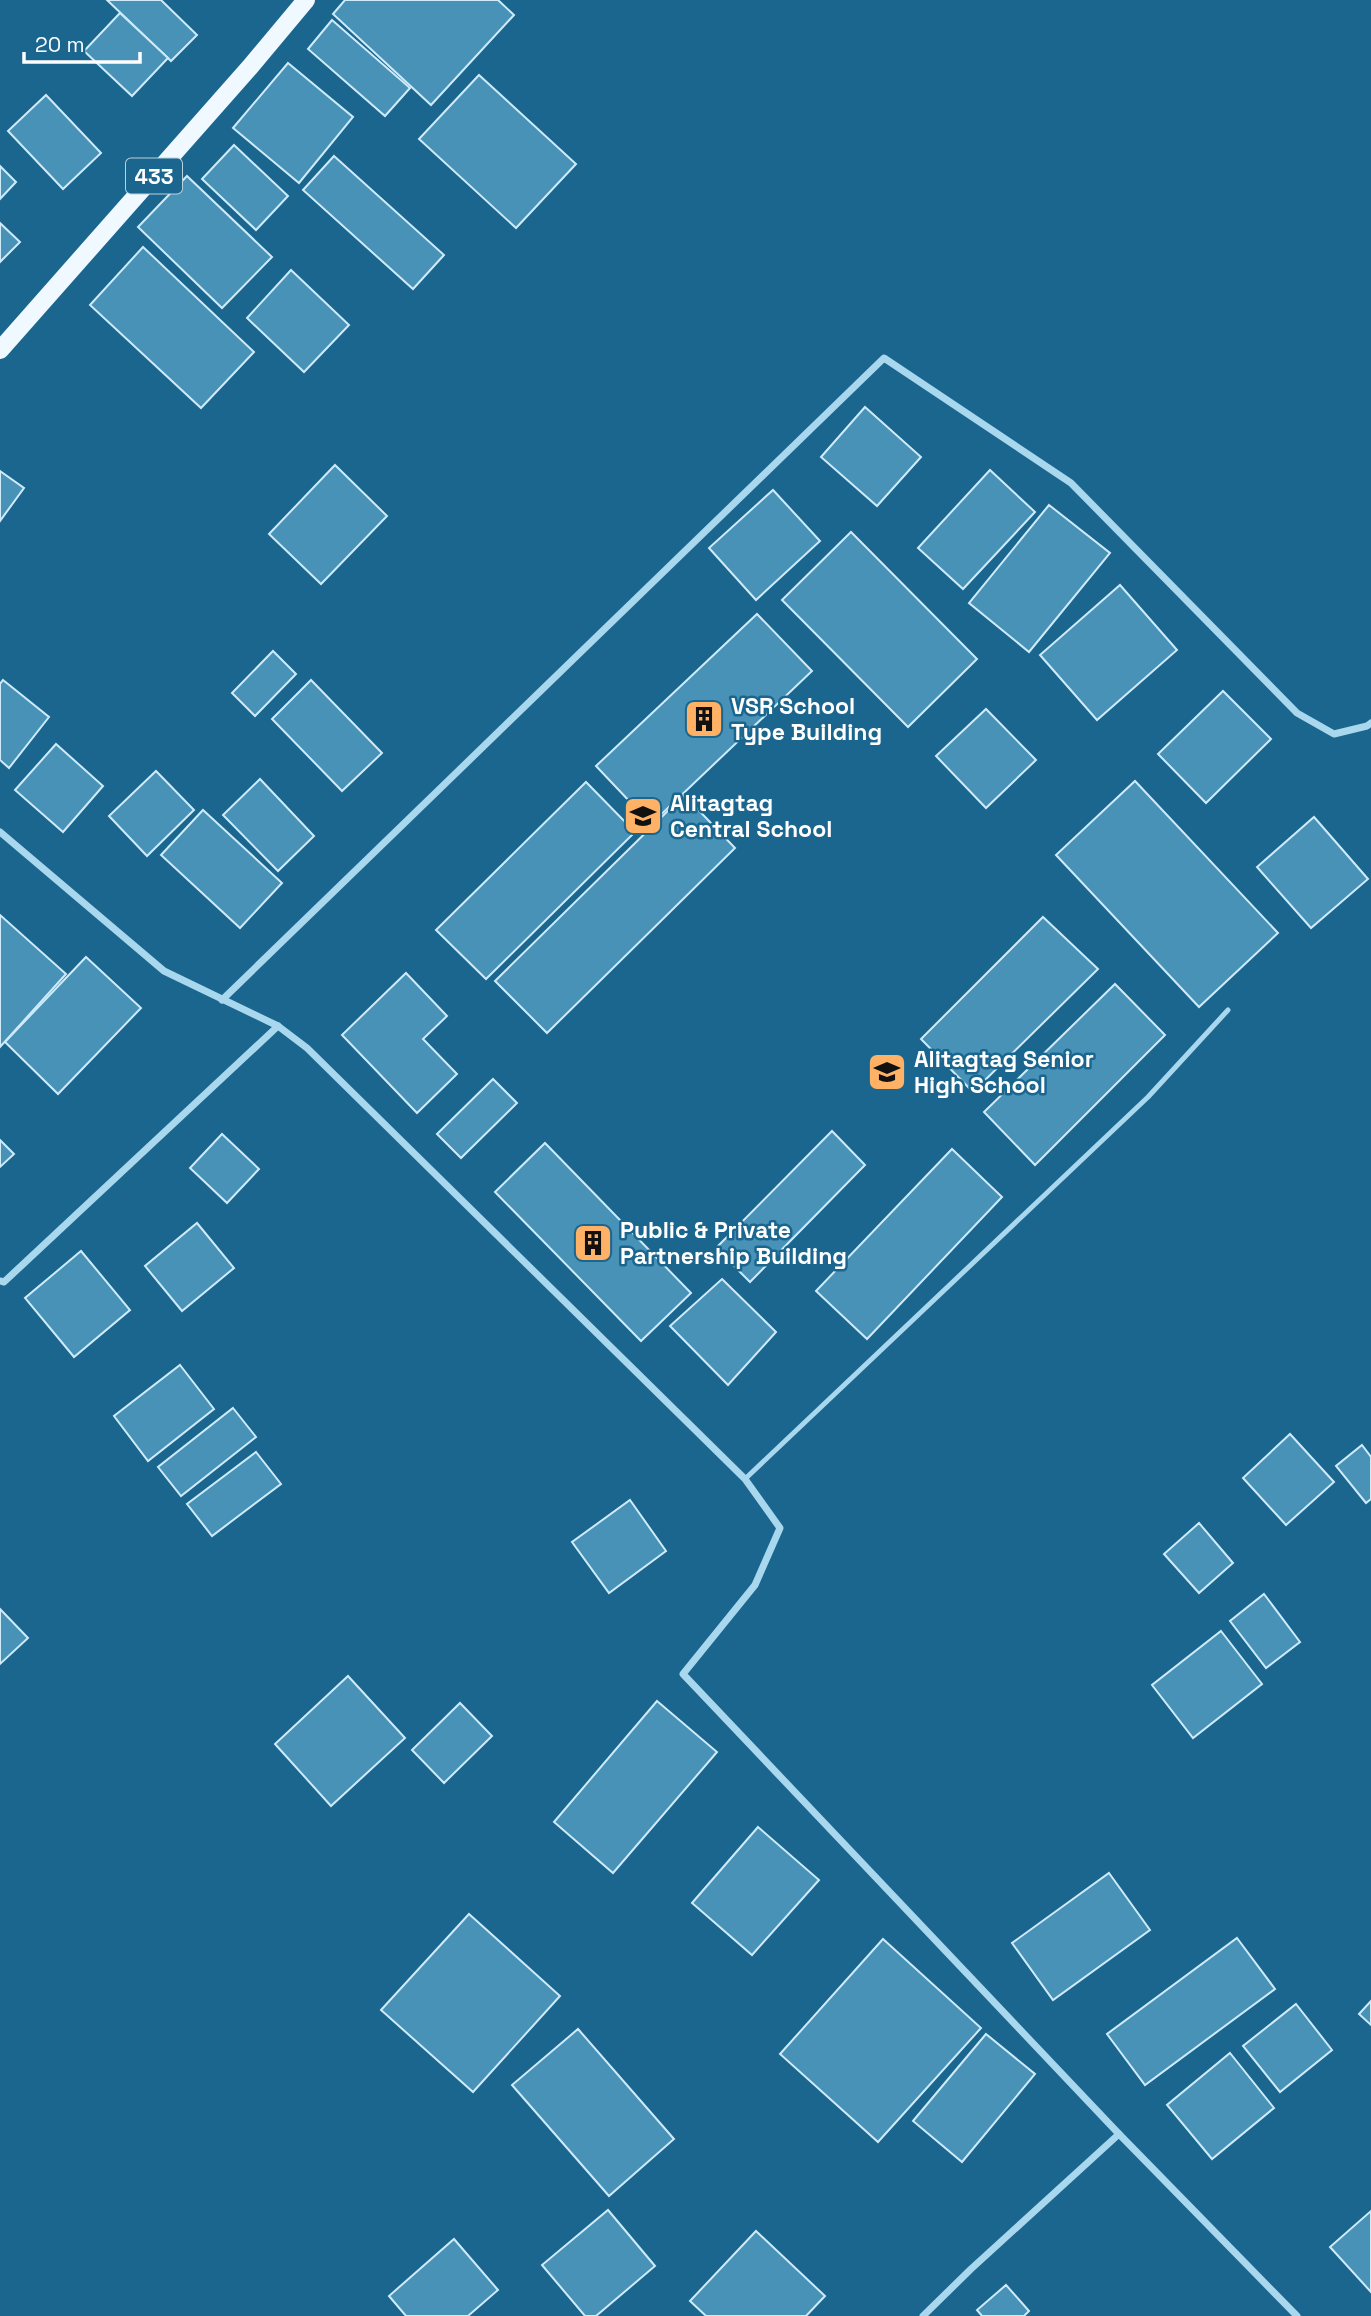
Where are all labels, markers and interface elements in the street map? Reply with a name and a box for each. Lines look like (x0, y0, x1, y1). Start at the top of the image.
scale bar (24, 21, 140, 65)
text: 20 m (35, 31, 85, 58)
road number: 433 (126, 158, 182, 194)
place label: VSR School Type Building (731, 691, 882, 747)
building icon: VSR School Type Building (683, 698, 725, 740)
place label: Alitagtag Central School (670, 788, 832, 844)
school or university icon: Alitagtag Central School (622, 795, 664, 837)
place label: Alitagtag Senior High School (914, 1044, 1094, 1100)
school or university icon: Alitagtag Senior High School (866, 1051, 908, 1093)
place label: Public & Private Partnership Building (620, 1215, 847, 1271)
building icon: Public & Private Partnership Building (572, 1222, 614, 1264)

